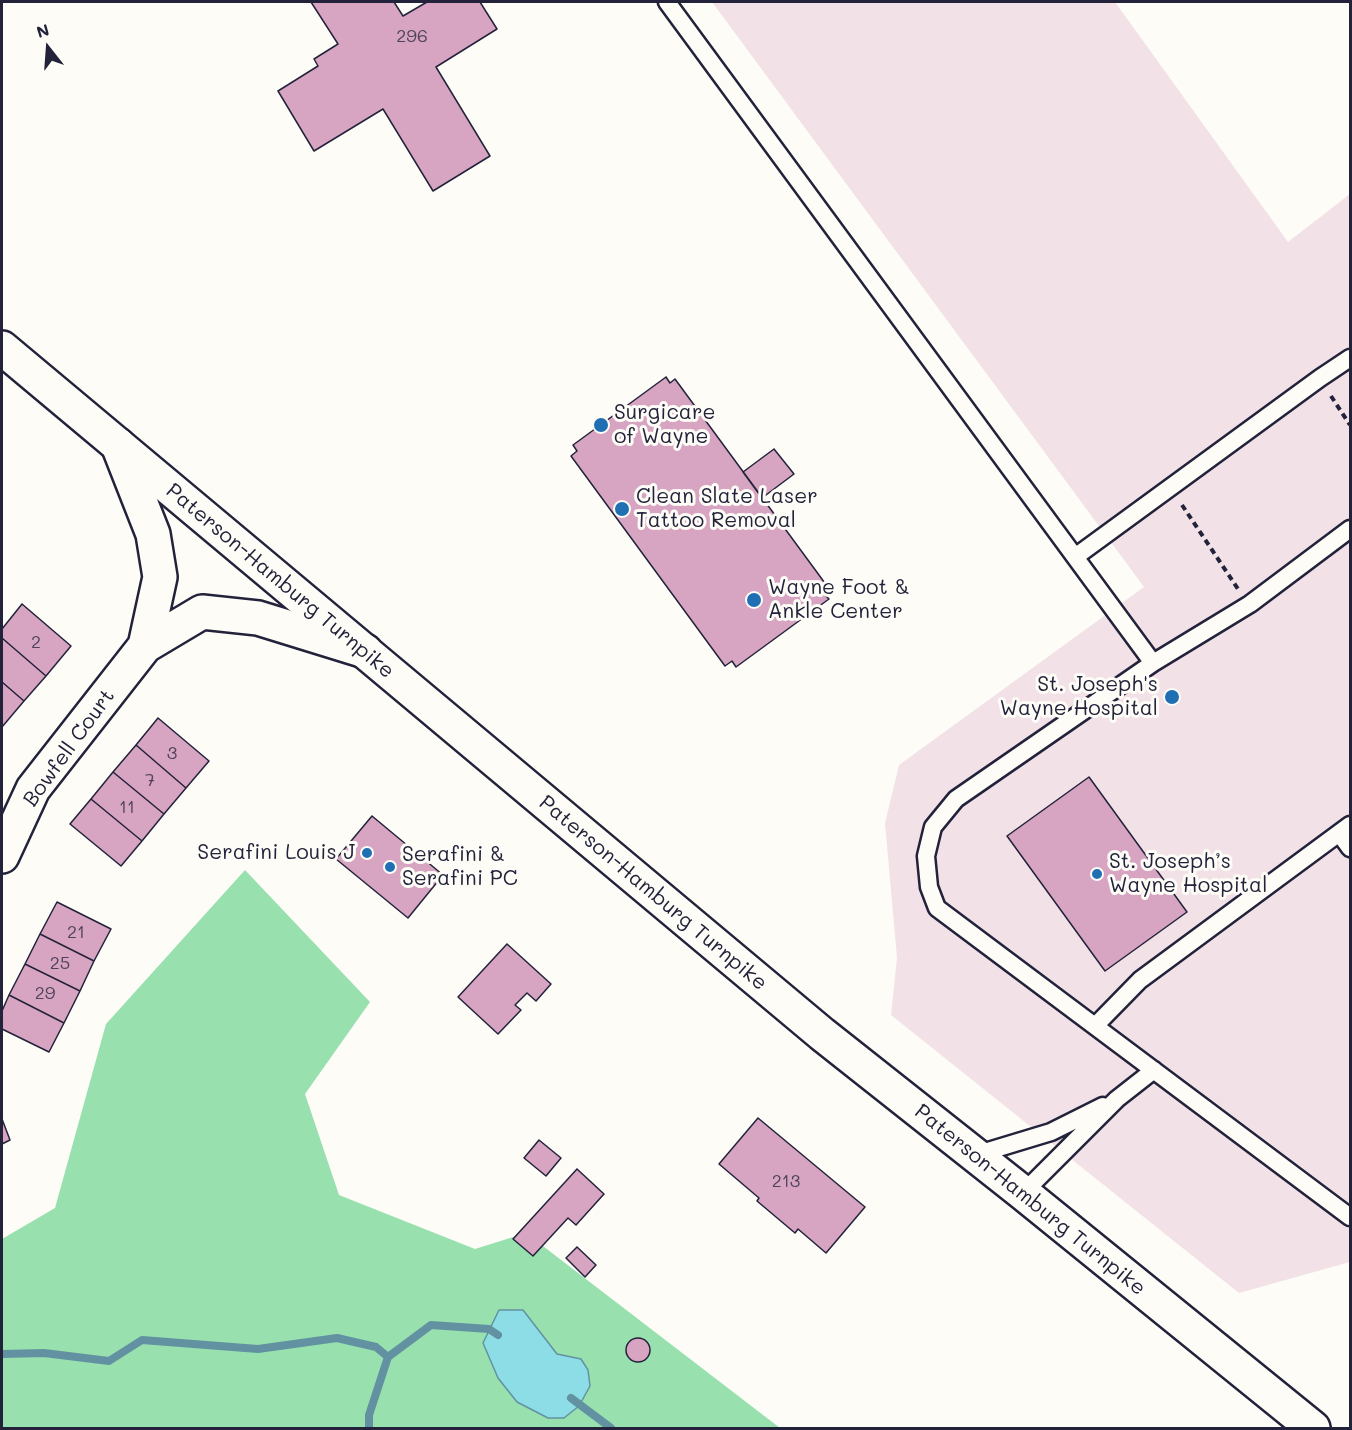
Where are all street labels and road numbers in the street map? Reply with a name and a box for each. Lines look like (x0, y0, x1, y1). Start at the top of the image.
street label: Paterson-Hamburg Turnpike (161, 478, 399, 684)
street label: Bowfell Court (18, 684, 120, 812)
street label: Paterson-Hamburg Turnpike (534, 790, 772, 996)
street label: Paterson-Hamburg Turnpike (909, 1099, 1151, 1301)

